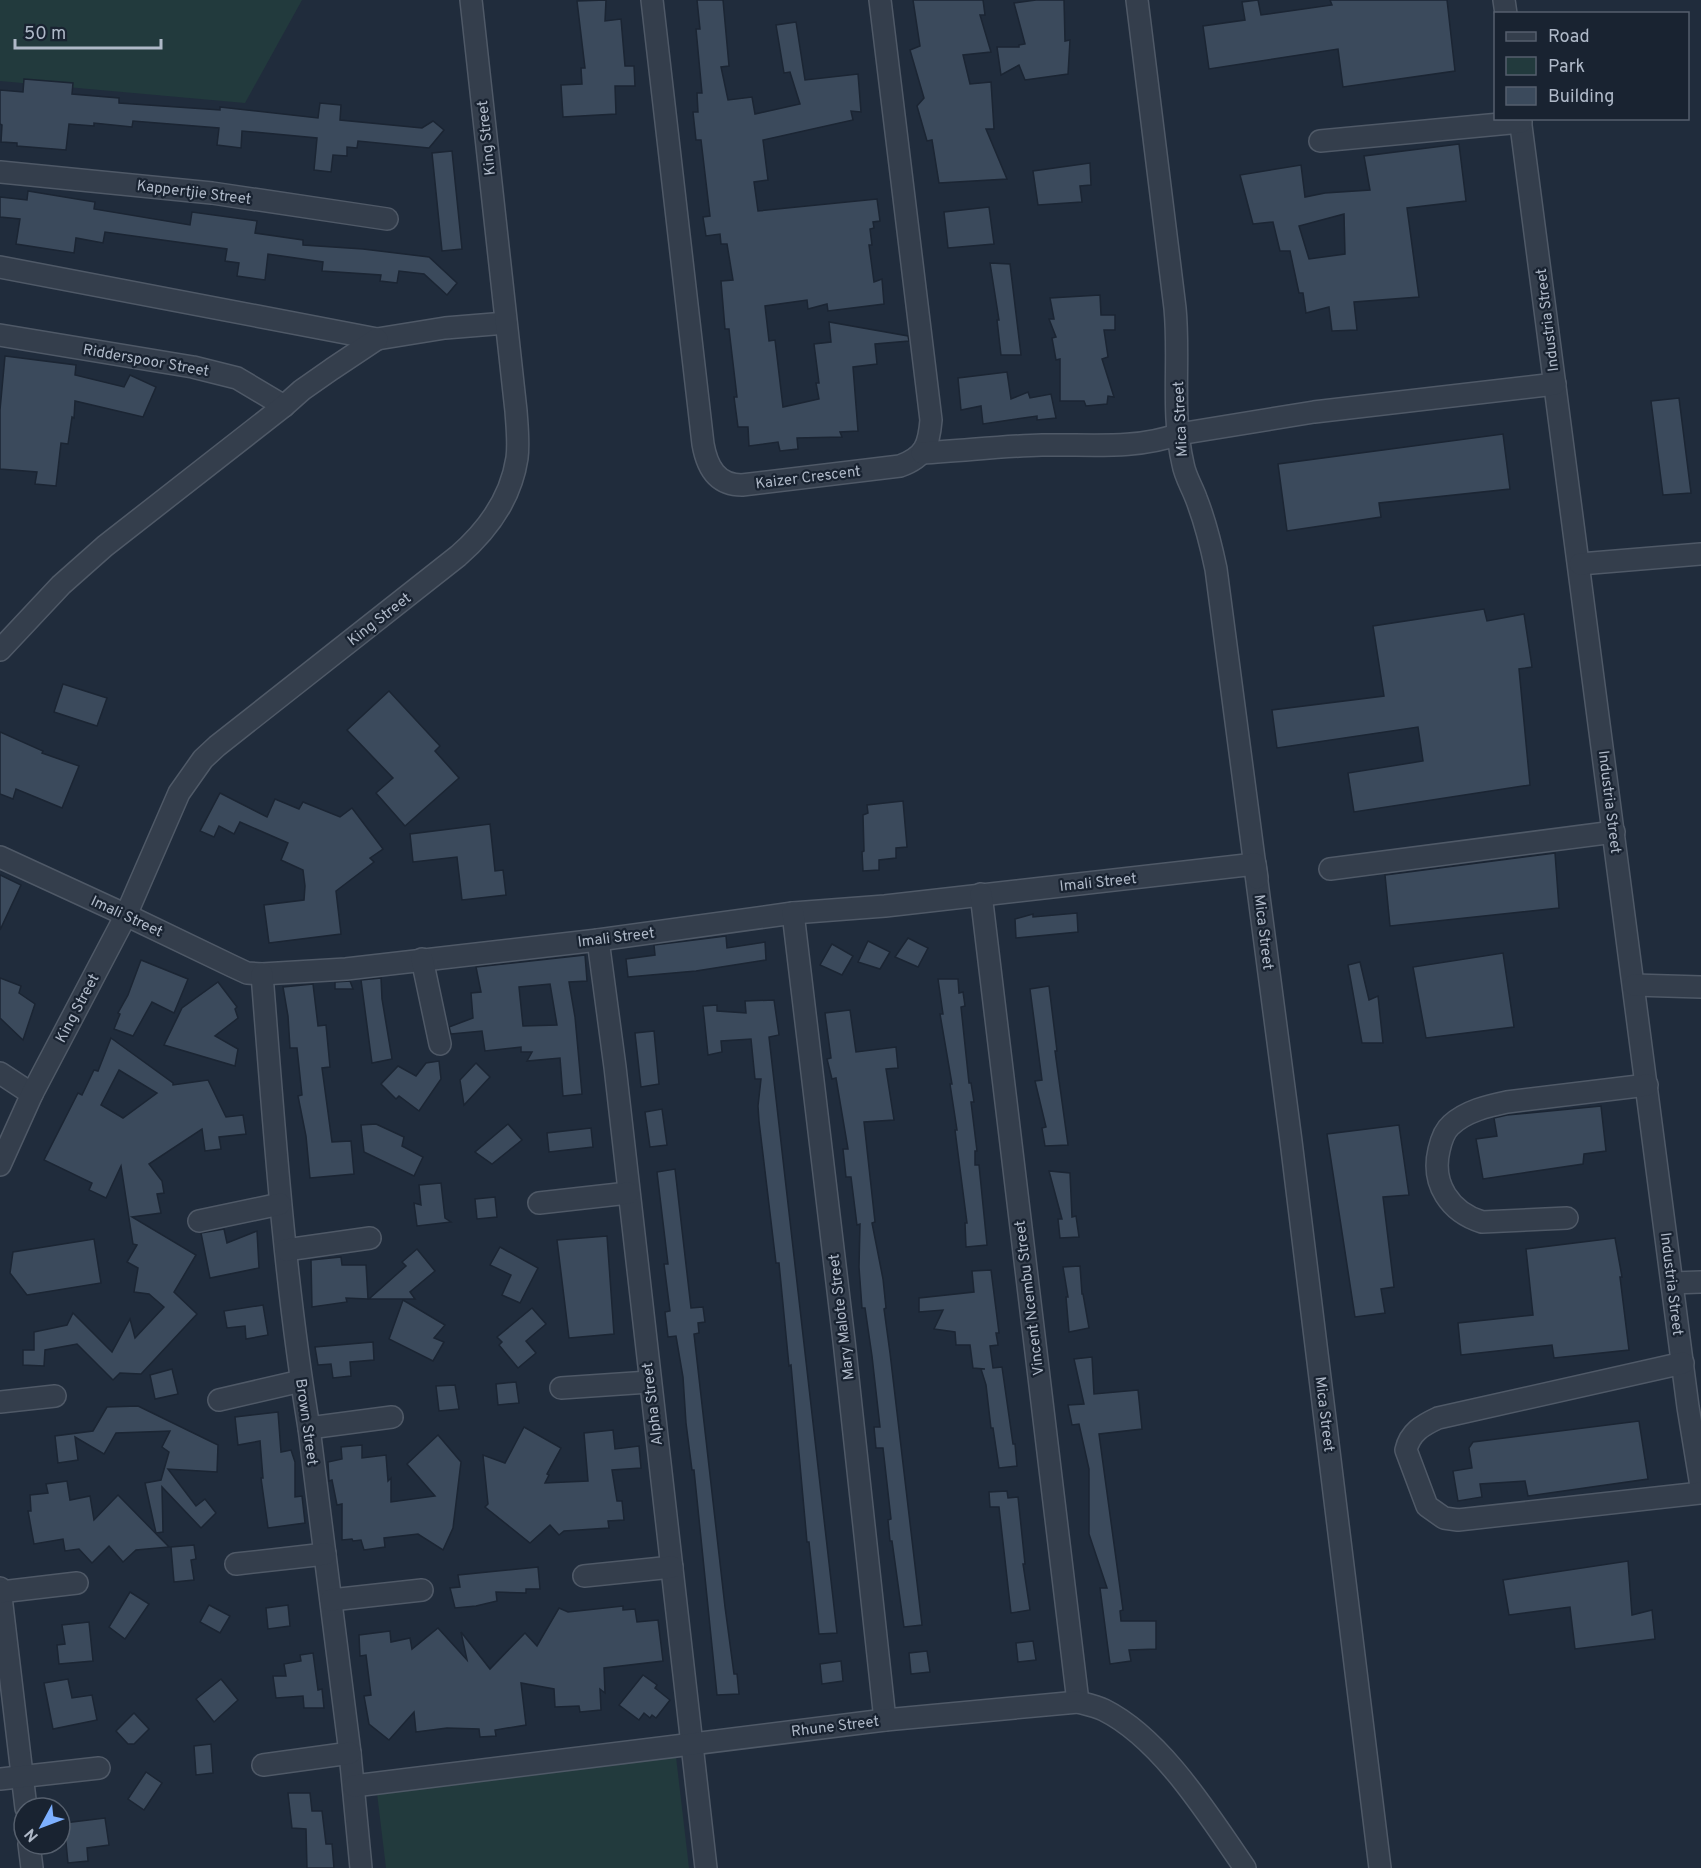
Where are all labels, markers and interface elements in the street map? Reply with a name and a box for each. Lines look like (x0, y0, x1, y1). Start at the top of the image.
scale bar (15, 12, 160, 50)
legend (1494, 12, 1689, 120)
text: 50 m (24, 23, 66, 46)
text: Road (1548, 26, 1590, 49)
text: Park (1548, 56, 1585, 79)
text: Building (1548, 86, 1614, 109)
street label: King Street (474, 99, 501, 176)
street label: Kappertjie Street (135, 177, 252, 210)
street label: Industria Street (1533, 267, 1564, 373)
street label: Ridderspoor Street (81, 341, 210, 382)
street label: Mica Street (1170, 381, 1193, 457)
street label: Kaizer Crescent (754, 463, 862, 494)
street label: King Street (344, 589, 416, 651)
street label: Industria Street (1593, 749, 1624, 855)
street label: Imali Street (1059, 870, 1138, 897)
street label: Imali Street (87, 892, 165, 942)
street label: Mica Street (1248, 893, 1277, 971)
street label: Imali Street (577, 924, 656, 953)
street label: King Street (52, 971, 104, 1047)
street label: Vincent Ncembu Street (1012, 1219, 1049, 1377)
street label: Industria Street (1655, 1231, 1686, 1337)
street label: Mary Malote Street (825, 1253, 860, 1381)
street label: Alpha Street (639, 1361, 668, 1447)
street label: Mica Street (1309, 1375, 1338, 1453)
street label: Brown Street (290, 1378, 321, 1467)
street label: Rhune Street (790, 1713, 880, 1742)
north arrow (12, 1796, 72, 1856)
text: N (21, 1824, 44, 1845)

